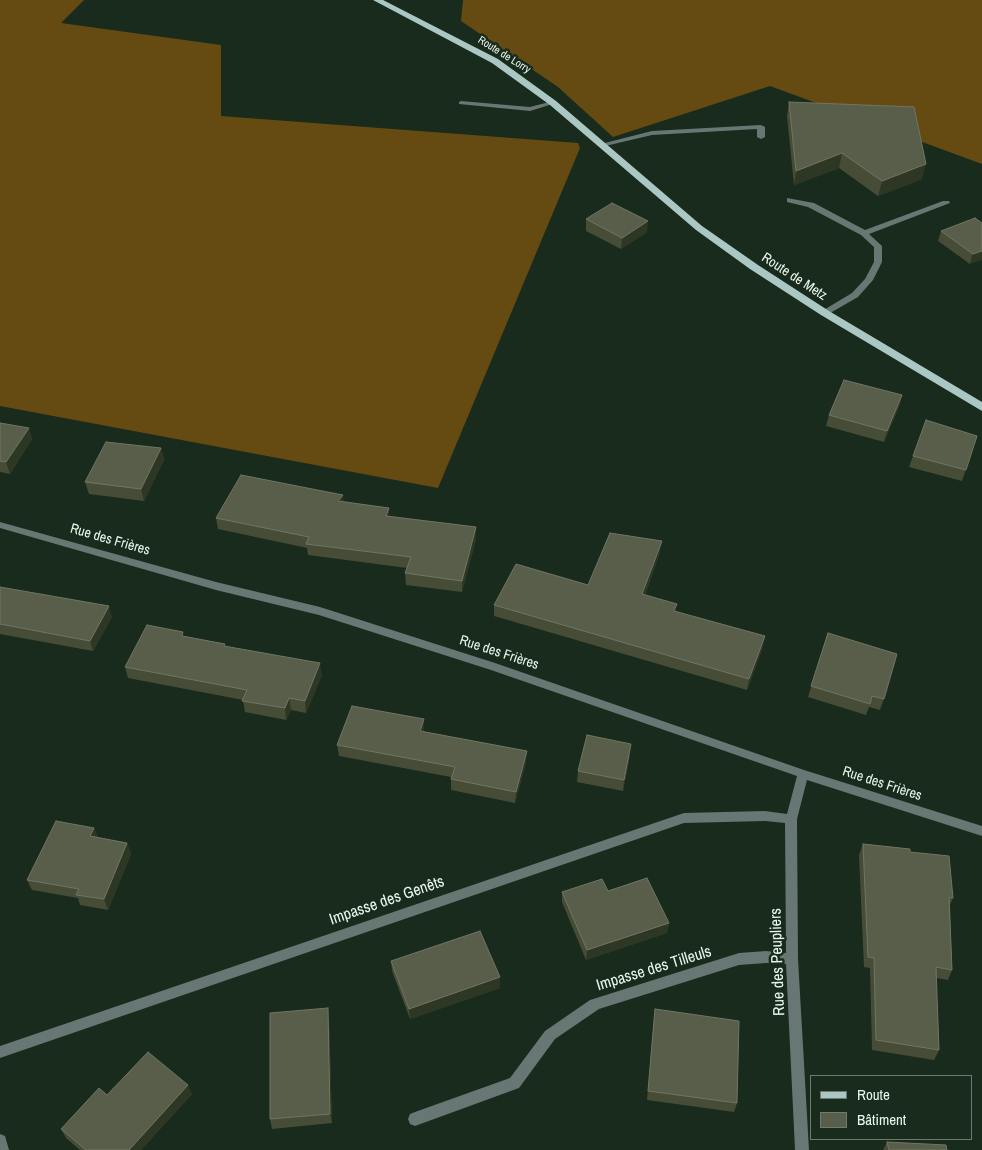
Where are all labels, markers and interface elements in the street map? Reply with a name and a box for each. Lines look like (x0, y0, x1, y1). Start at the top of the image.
street label: Route de Lorry (475, 34, 533, 76)
street label: Route de Metz (758, 250, 830, 304)
street label: Rue des Frières (68, 521, 152, 559)
street label: Rue des Frières (457, 632, 541, 674)
street label: Rue des Frières (840, 763, 924, 805)
street label: Impasse des Genêts (327, 872, 447, 930)
street label: Rue des Peupliers (767, 908, 789, 1016)
street label: Impasse des Tilleuls (594, 942, 714, 996)
legend (810, 1075, 972, 1140)
text: Route (857, 1084, 890, 1105)
text: Bâtiment (857, 1109, 906, 1130)

